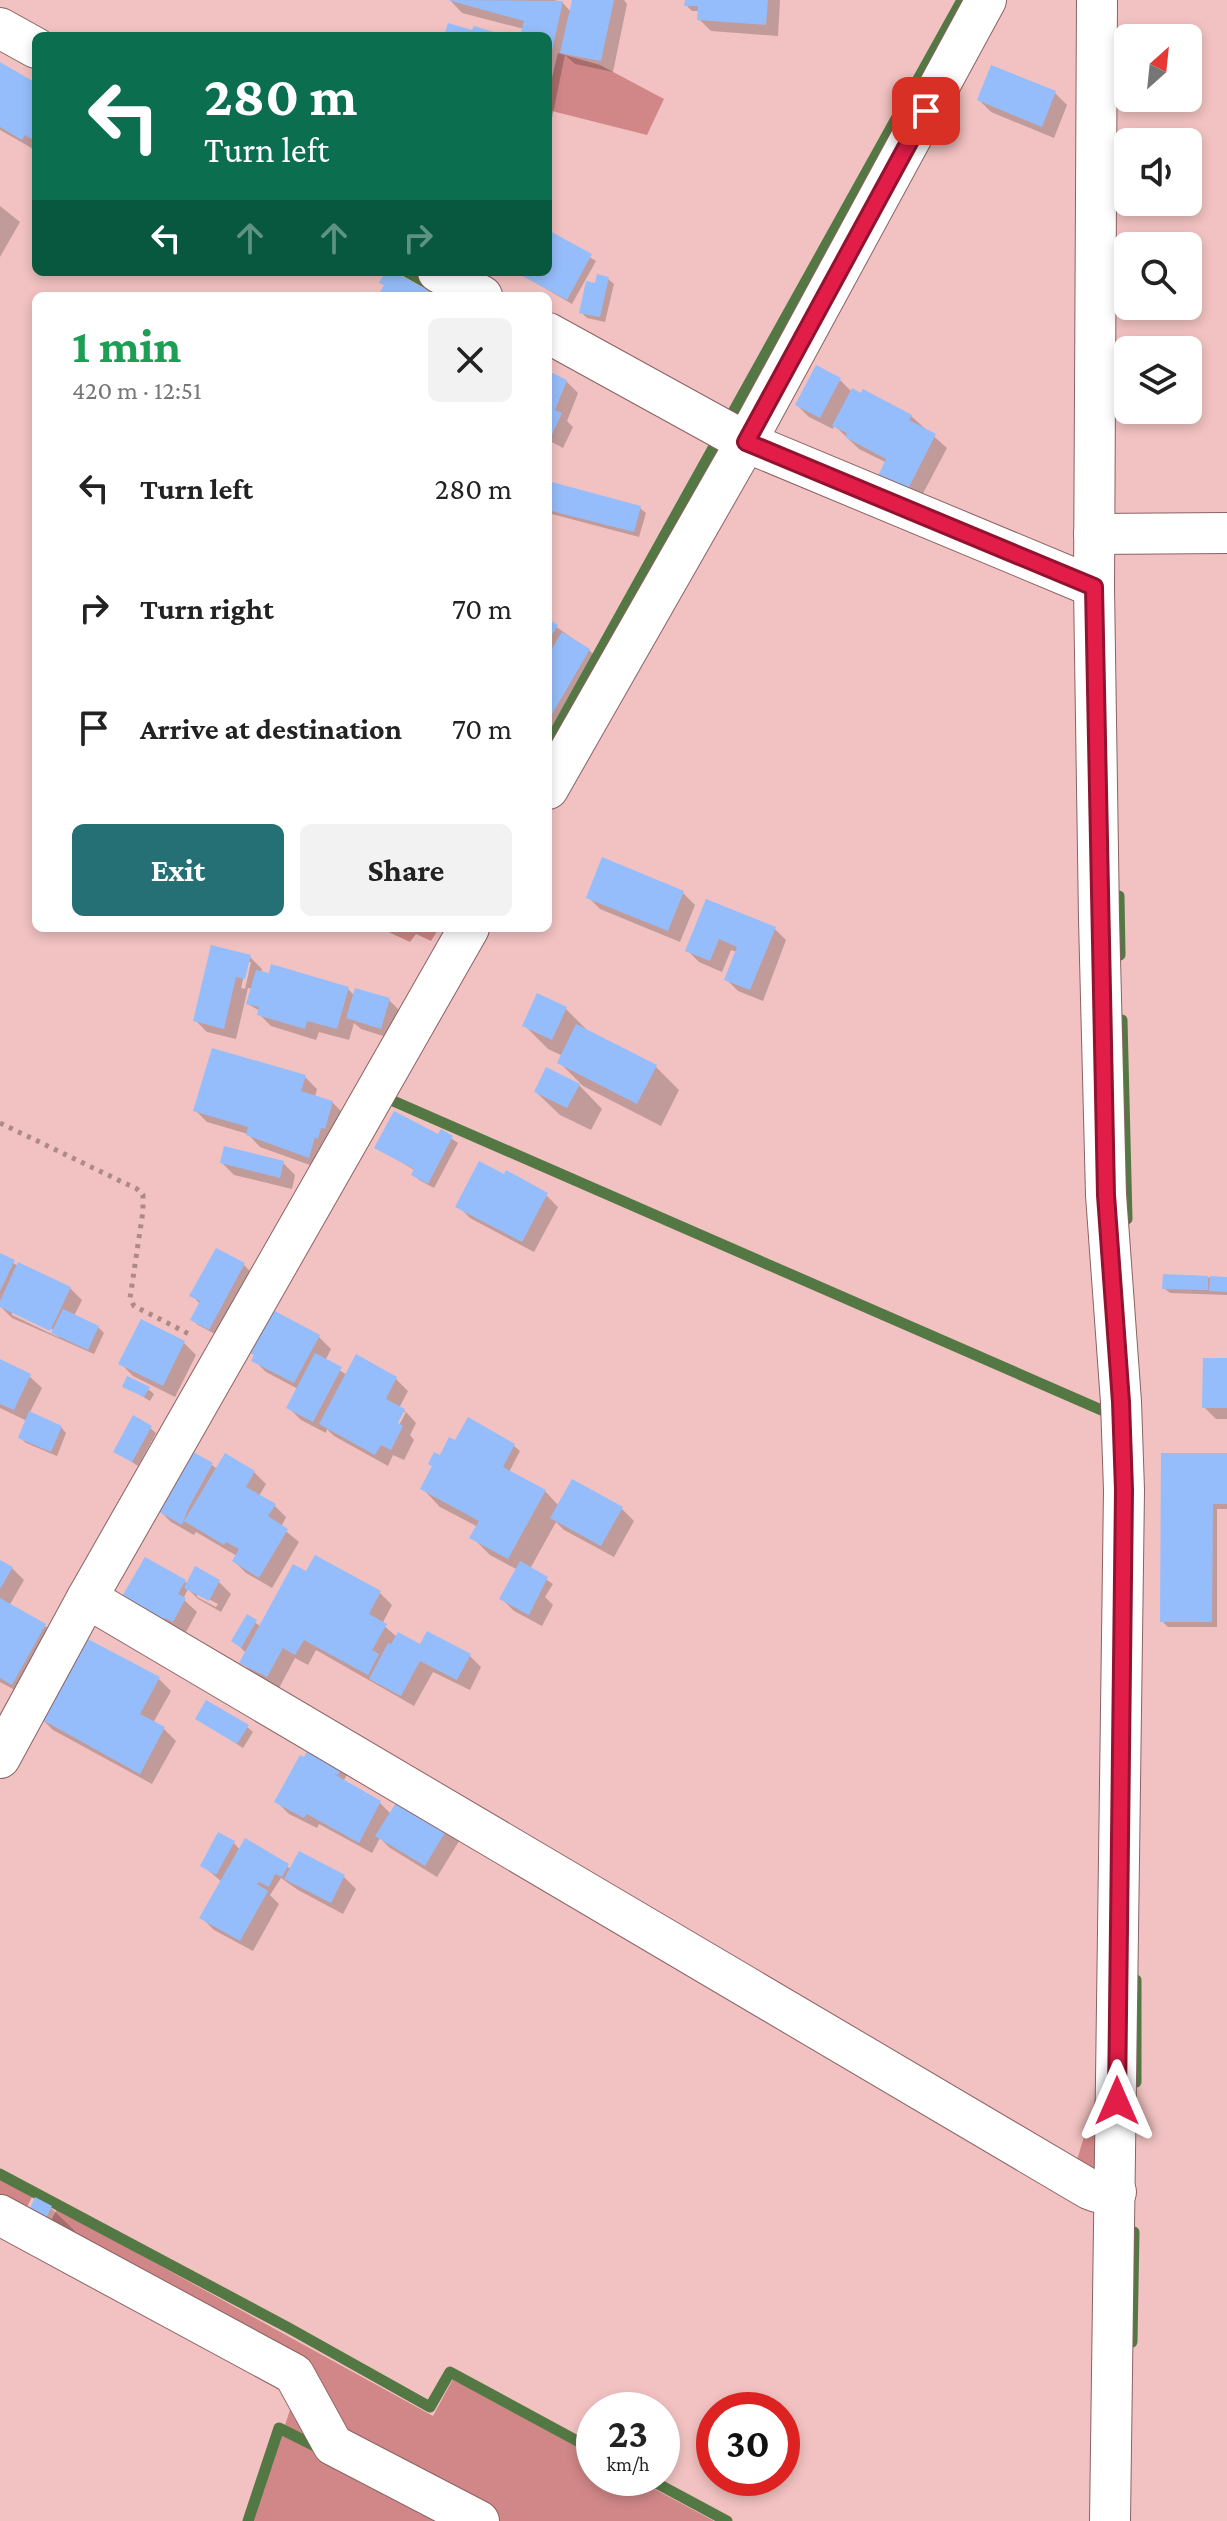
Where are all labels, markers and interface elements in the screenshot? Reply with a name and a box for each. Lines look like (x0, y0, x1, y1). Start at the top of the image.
north arrow (1114, 24, 1202, 112)
map controls (1114, 24, 1202, 424)
icon: left (72, 64, 176, 168)
text: 280 m (204, 65, 357, 127)
pin (892, 77, 960, 145)
icon: arrive (904, 89, 948, 133)
button: sound (1114, 128, 1202, 216)
text: Turn left (204, 130, 329, 170)
icon: left (144, 216, 188, 260)
icon: ahead (228, 216, 272, 260)
icon: ahead (312, 216, 356, 260)
icon: right (396, 216, 440, 260)
button: search (1114, 232, 1202, 320)
button: close (428, 318, 512, 402)
text: 1 min (72, 319, 181, 372)
button: layers (1114, 336, 1202, 424)
text: 420 m · 12:51 (72, 376, 202, 405)
icon: left (72, 466, 116, 510)
text: Turn left (140, 472, 253, 505)
text: 280 m (435, 472, 512, 505)
icon: right (72, 586, 116, 630)
text: Turn right (140, 592, 274, 625)
text: 70 m (452, 592, 512, 625)
icon: arrive (72, 706, 116, 750)
text: Arrive at destination (140, 712, 402, 745)
text: 70 m (452, 712, 512, 745)
button: Exit (72, 824, 284, 916)
button: Share (300, 824, 512, 916)
position arrow (1075, 2059, 1159, 2143)
speed limit sign: 30 (696, 2392, 800, 2496)
text: 23 (608, 2411, 648, 2456)
text: km/h (606, 2453, 650, 2475)

